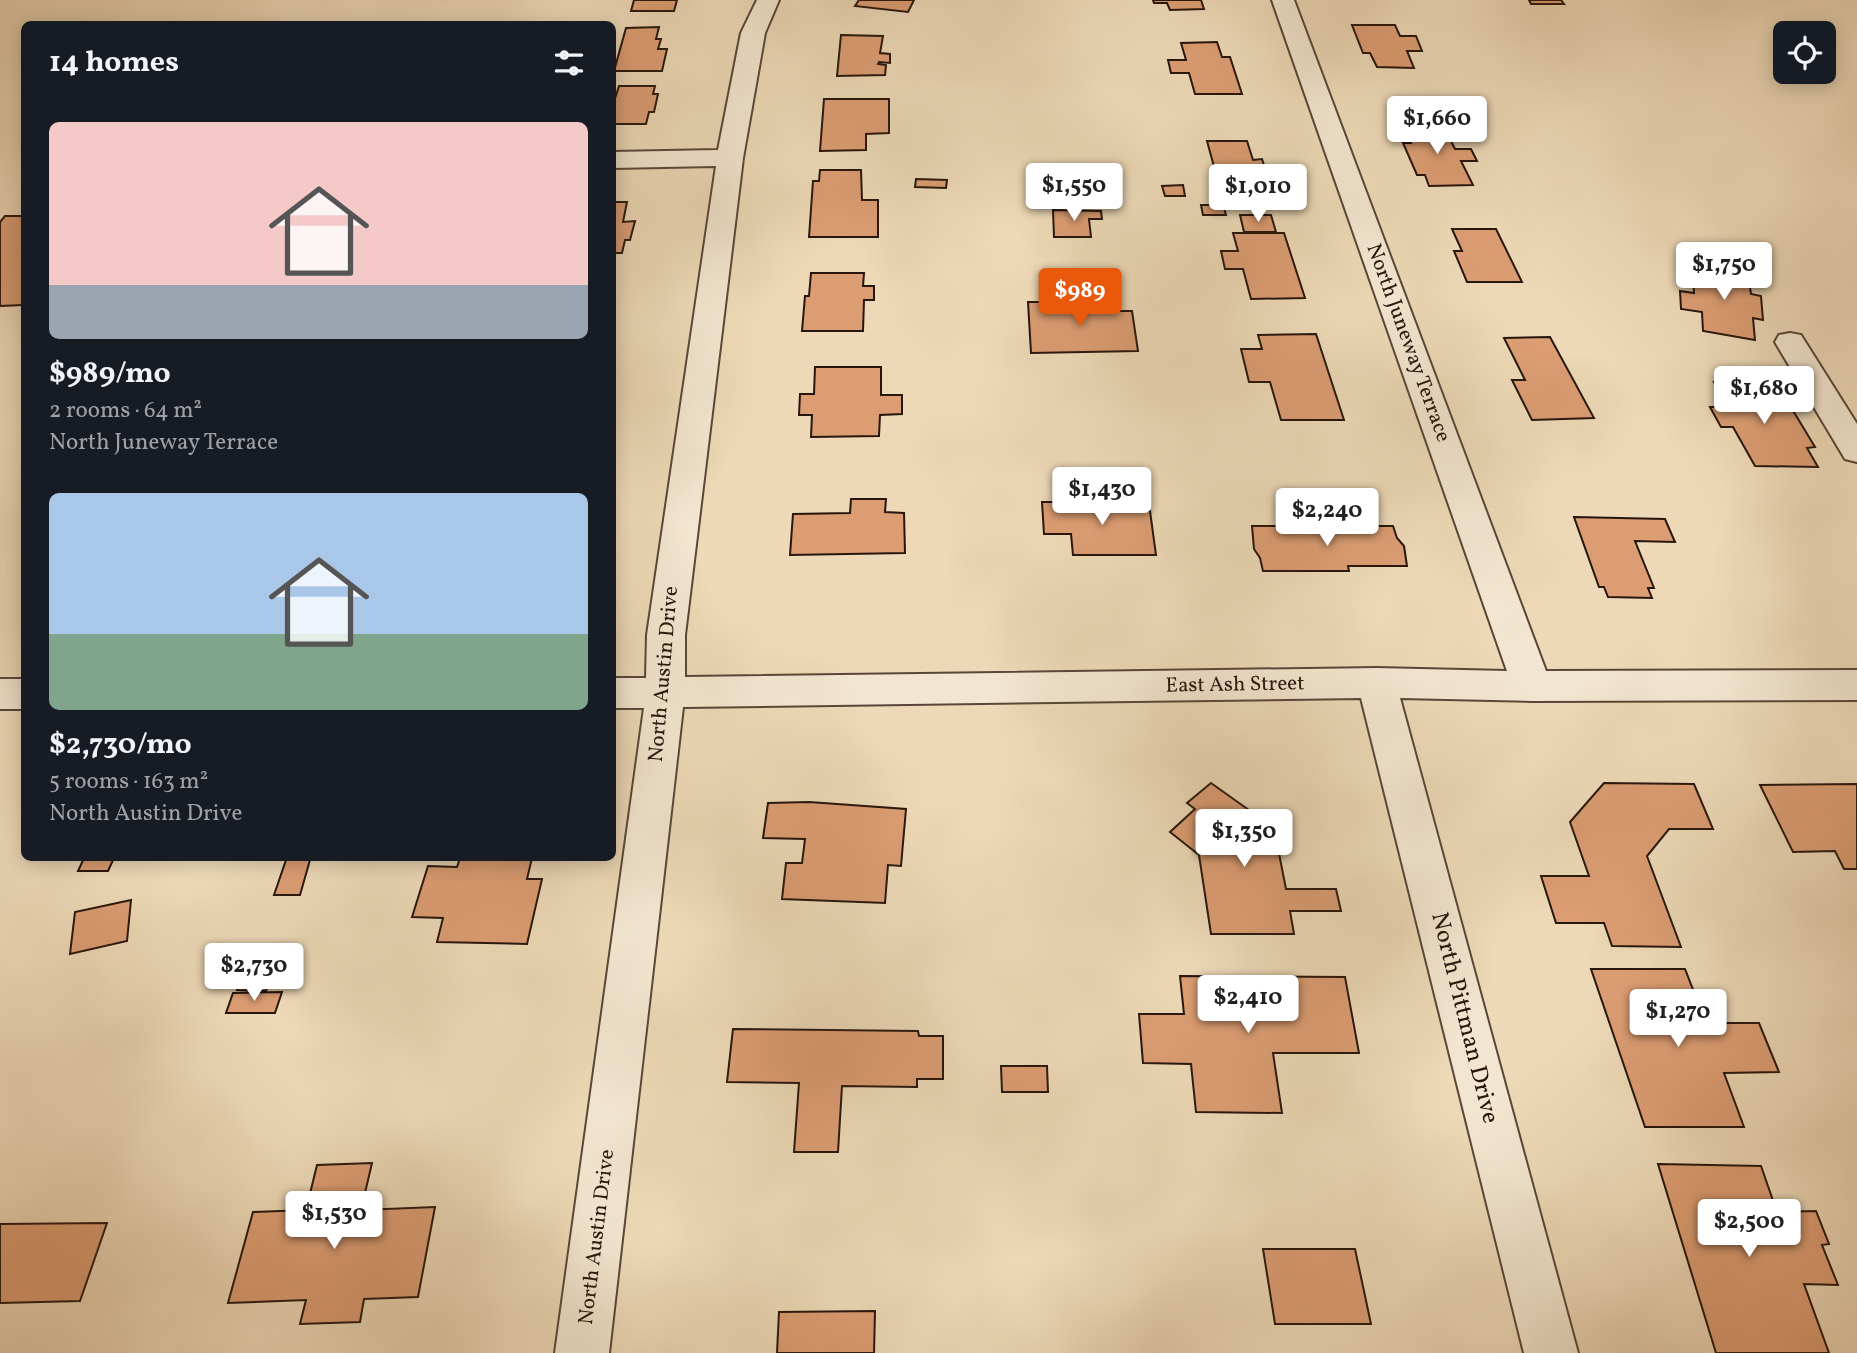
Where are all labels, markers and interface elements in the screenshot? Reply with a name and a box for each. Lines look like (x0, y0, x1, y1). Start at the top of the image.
map controls (1773, 21, 1836, 84)
button: locate (1773, 21, 1836, 84)
text: 14 homes (49, 42, 179, 84)
icon: filters (550, 44, 588, 82)
pin: $1,660 (1380, 96, 1494, 156)
text: $1,660 (1403, 103, 1471, 135)
pin: $1,550 (1017, 164, 1131, 223)
pin: $1,010 (1201, 164, 1315, 224)
icon: home (256, 168, 382, 294)
text: $1,550 (1042, 170, 1106, 202)
text: $1,010 (1225, 171, 1291, 203)
street label: North Juneway Terrace (1359, 240, 1457, 446)
pin: $1,750 (1667, 243, 1781, 302)
text: $1,750 (1692, 249, 1756, 281)
pin: $989 (1039, 268, 1121, 328)
text: $989 (1055, 275, 1105, 307)
text: $989/mo (49, 353, 171, 395)
pin: $1,680 (1707, 366, 1821, 426)
text: $1,680 (1730, 373, 1798, 405)
text: 2 rooms · 64 m² (49, 395, 202, 427)
text: North Juneway Terrace (49, 427, 278, 459)
pin: $1,430 (1045, 468, 1159, 527)
text: $1,430 (1068, 474, 1136, 506)
pin: $2,240 (1270, 489, 1384, 548)
text: $2,240 (1292, 495, 1362, 527)
icon: home (256, 539, 382, 665)
street label: North Austin Drive (642, 585, 686, 763)
street label: East Ash Street (1165, 669, 1305, 701)
text: $2,730/mo (49, 724, 192, 766)
text: 5 rooms · 163 m² (49, 766, 208, 798)
text: North Austin Drive (49, 798, 242, 830)
pin: $1,350 (1187, 810, 1301, 869)
text: $1,350 (1211, 816, 1277, 848)
street label: North Pittman Drive (1421, 909, 1507, 1127)
pin: $2,730 (197, 944, 311, 1003)
text: $2,730 (221, 950, 287, 982)
pin: $2,410 (1191, 976, 1305, 1035)
text: $2,410 (1214, 982, 1282, 1014)
pin: $1,270 (1621, 990, 1735, 1049)
text: $1,270 (1646, 996, 1710, 1028)
street label: North Austin Drive (572, 1148, 622, 1326)
pin: $1,530 (277, 1192, 391, 1251)
text: $1,530 (301, 1198, 367, 1230)
pin: $2,500 (1692, 1200, 1806, 1259)
text: $2,500 (1714, 1206, 1784, 1238)

